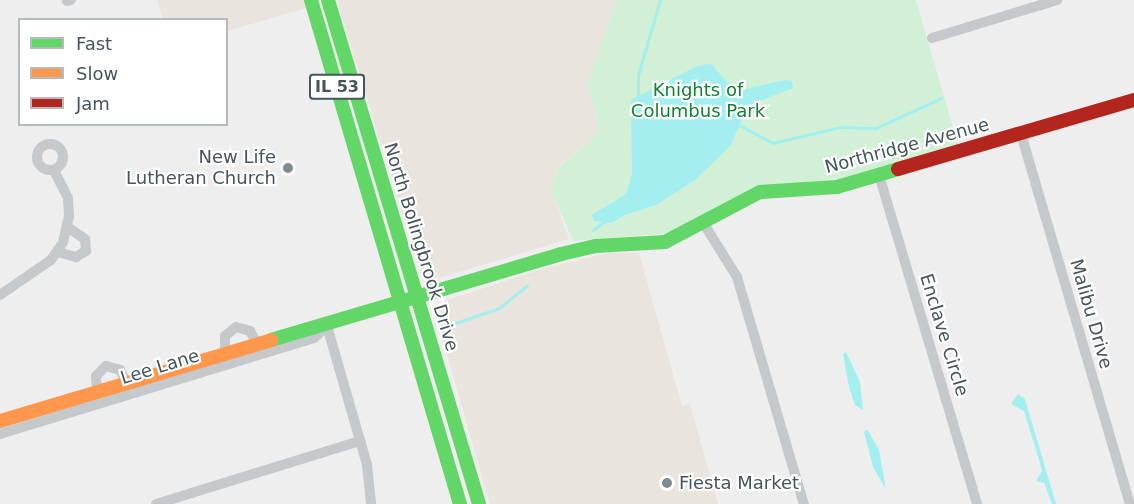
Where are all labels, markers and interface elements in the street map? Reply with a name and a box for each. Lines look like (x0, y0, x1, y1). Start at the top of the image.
legend (18, 18, 228, 126)
text: Fast (76, 33, 112, 54)
text: Slow (76, 63, 118, 84)
road number: IL 53 (308, 74, 366, 100)
park label: Knights of Columbus Park (631, 80, 765, 122)
text: Jam (76, 93, 110, 114)
street label: Northridge Avenue (822, 114, 992, 178)
street label: North Bolingbrook Drive (379, 140, 463, 354)
place label: New Life Lutheran Church (126, 147, 276, 190)
marker: New Life Lutheran Church (281, 161, 295, 175)
street label: Malibu Drive (1065, 257, 1117, 371)
street label: Enclave Circle (915, 271, 973, 399)
street label: Lee Lane (118, 345, 202, 389)
place label: Fiesta Market (679, 472, 799, 494)
marker: Fiesta Market (660, 476, 674, 490)

